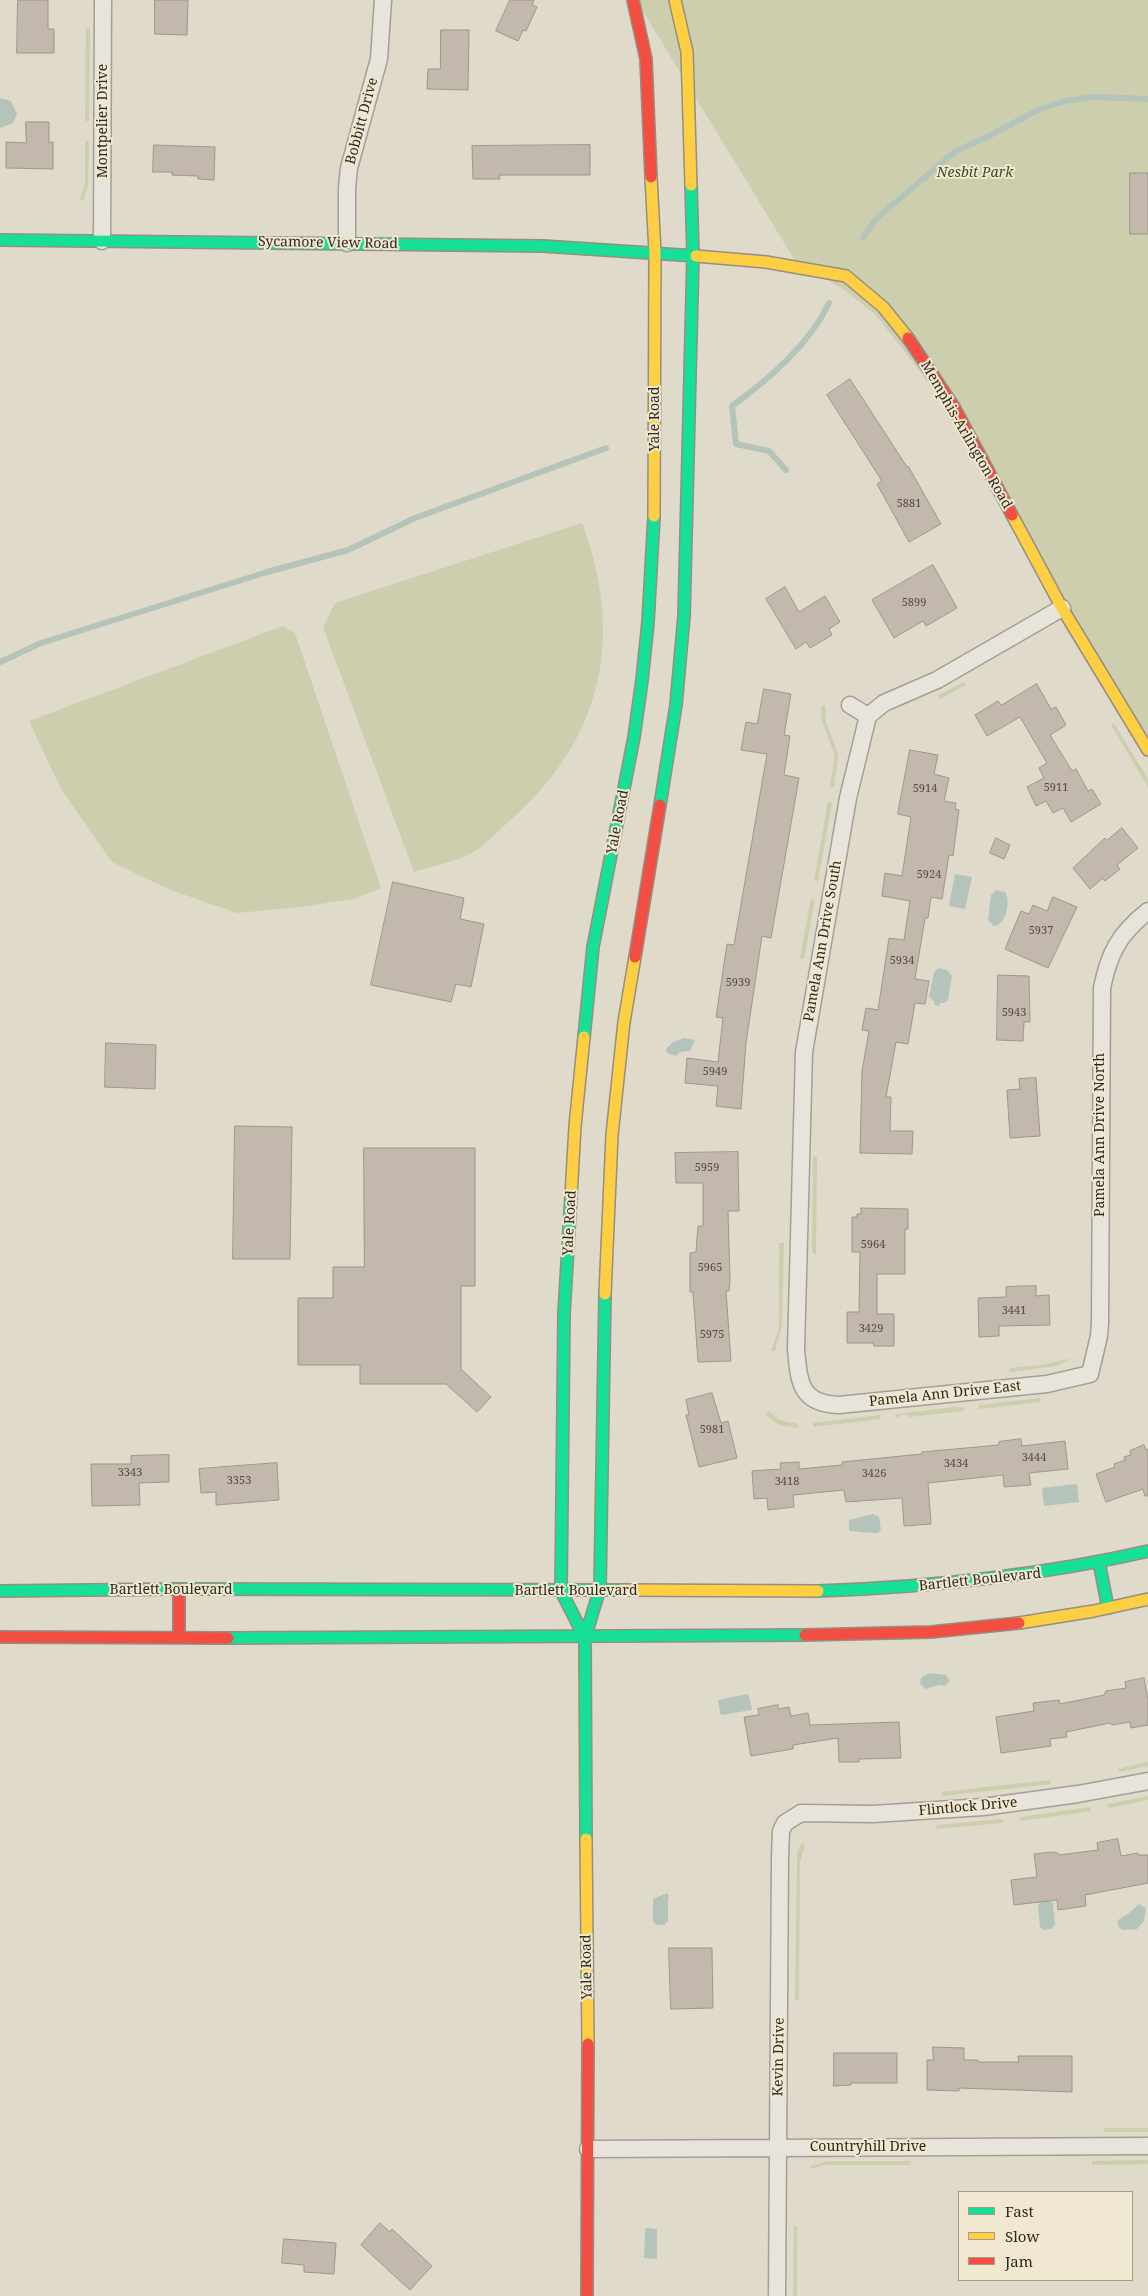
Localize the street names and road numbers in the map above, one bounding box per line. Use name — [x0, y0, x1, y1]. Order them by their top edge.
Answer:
street label: Montpelier Drive — [95, 64, 111, 178]
street label: Bobbitt Drive — [342, 76, 382, 166]
street label: Sycamore View Road — [258, 233, 398, 253]
street label: Memphis-Arlington Road — [917, 358, 1015, 512]
street label: Yale Road — [647, 386, 663, 452]
street label: Yale Road — [604, 788, 632, 856]
street label: Pamela Ann Drive South — [801, 859, 845, 1023]
street label: Pamela Ann Drive North — [1092, 1053, 1108, 1217]
street label: Yale Road — [560, 1190, 580, 1256]
street label: Pamela Ann Drive East — [868, 1378, 1022, 1410]
street label: Bartlett Boulevard — [918, 1565, 1042, 1595]
street label: Bartlett Boulevard — [109, 1582, 233, 1598]
street label: Bartlett Boulevard — [514, 1583, 638, 1599]
street label: Flintlock Drive — [918, 1794, 1018, 1820]
street label: Yale Road — [578, 1934, 596, 2000]
street label: Kevin Drive — [770, 2017, 788, 2097]
street label: Countryhill Drive — [810, 2139, 926, 2155]

